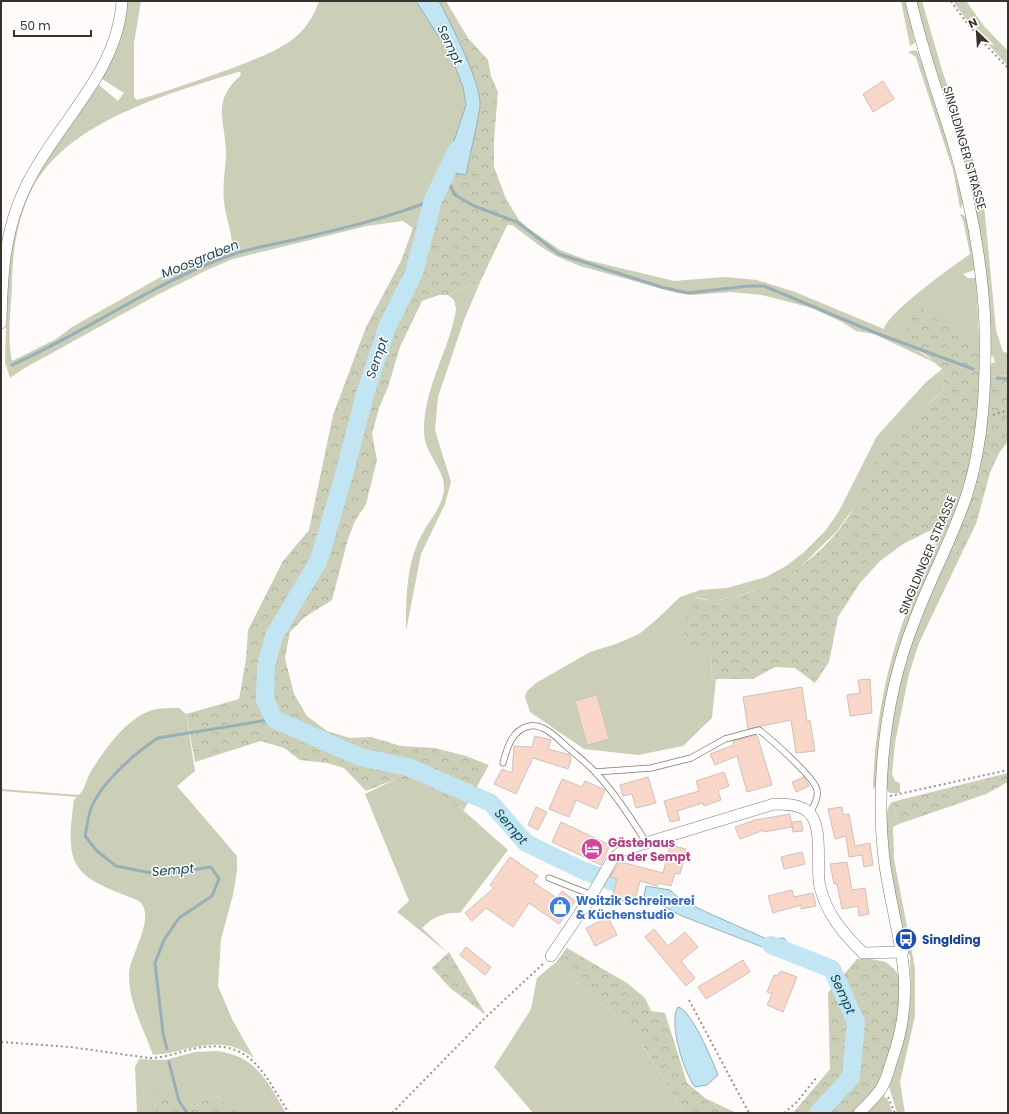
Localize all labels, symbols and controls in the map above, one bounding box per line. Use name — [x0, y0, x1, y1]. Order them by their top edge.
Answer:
scale bar — [14, 12, 91, 38]
north arrow — [957, 12, 997, 52]
text: N — [966, 14, 980, 32]
text: 50 m — [20, 17, 51, 34]
water label: Sempt — [432, 22, 468, 69]
street label: SINGLDINGER STRASSE — [939, 84, 991, 212]
water label: Moosgraben — [158, 235, 242, 283]
water label: Sempt — [361, 335, 393, 381]
street label: SINGLDINGER STRASSE — [894, 493, 960, 617]
water label: Sempt — [490, 804, 533, 849]
place label: Gästehaus an der Sempt — [608, 834, 691, 865]
hotel icon: Gästehaus an der Sempt — [579, 836, 605, 862]
water label: Sempt — [151, 859, 195, 881]
place label: Woitzik Schreinerei & Küchenstudio — [576, 892, 694, 923]
shop icon: Woitzik Schreinerei & Küchenstudio — [547, 894, 573, 920]
bus stop icon: Singlding — [893, 926, 919, 952]
place label: Singlding — [922, 931, 981, 948]
water label: Sempt — [826, 971, 861, 1018]

